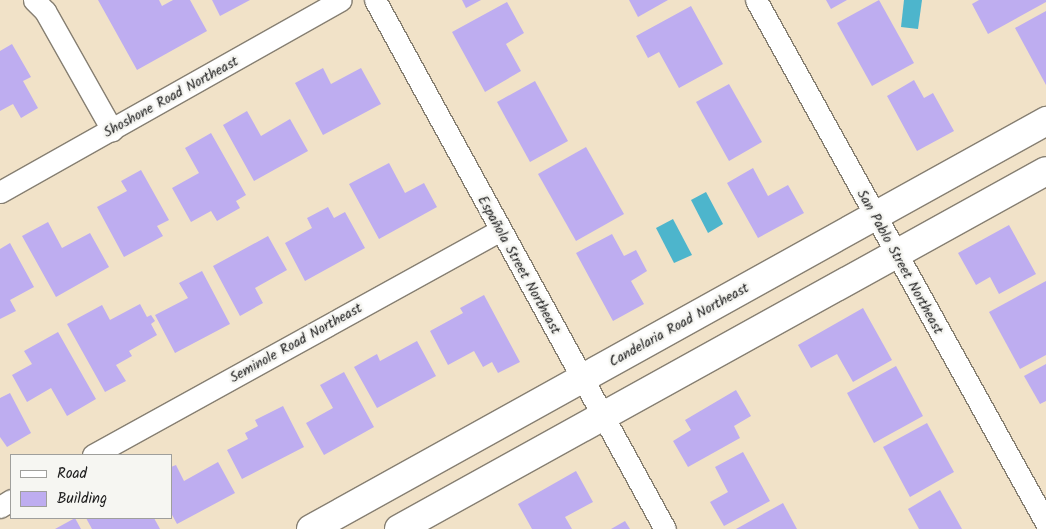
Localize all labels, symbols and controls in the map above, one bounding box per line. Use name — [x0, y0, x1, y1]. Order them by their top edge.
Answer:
street label: Shoshone Road Northeast — [101, 53, 241, 141]
street label: San Pablo Street Northeast — [853, 187, 947, 337]
street label: Española Street Northeast — [474, 193, 564, 337]
street label: Candelaria Road Northeast — [606, 280, 752, 370]
street label: Seminole Road Northeast — [227, 300, 365, 386]
legend — [10, 454, 172, 519]
text: Road — [57, 462, 87, 486]
text: Building — [57, 487, 107, 511]

